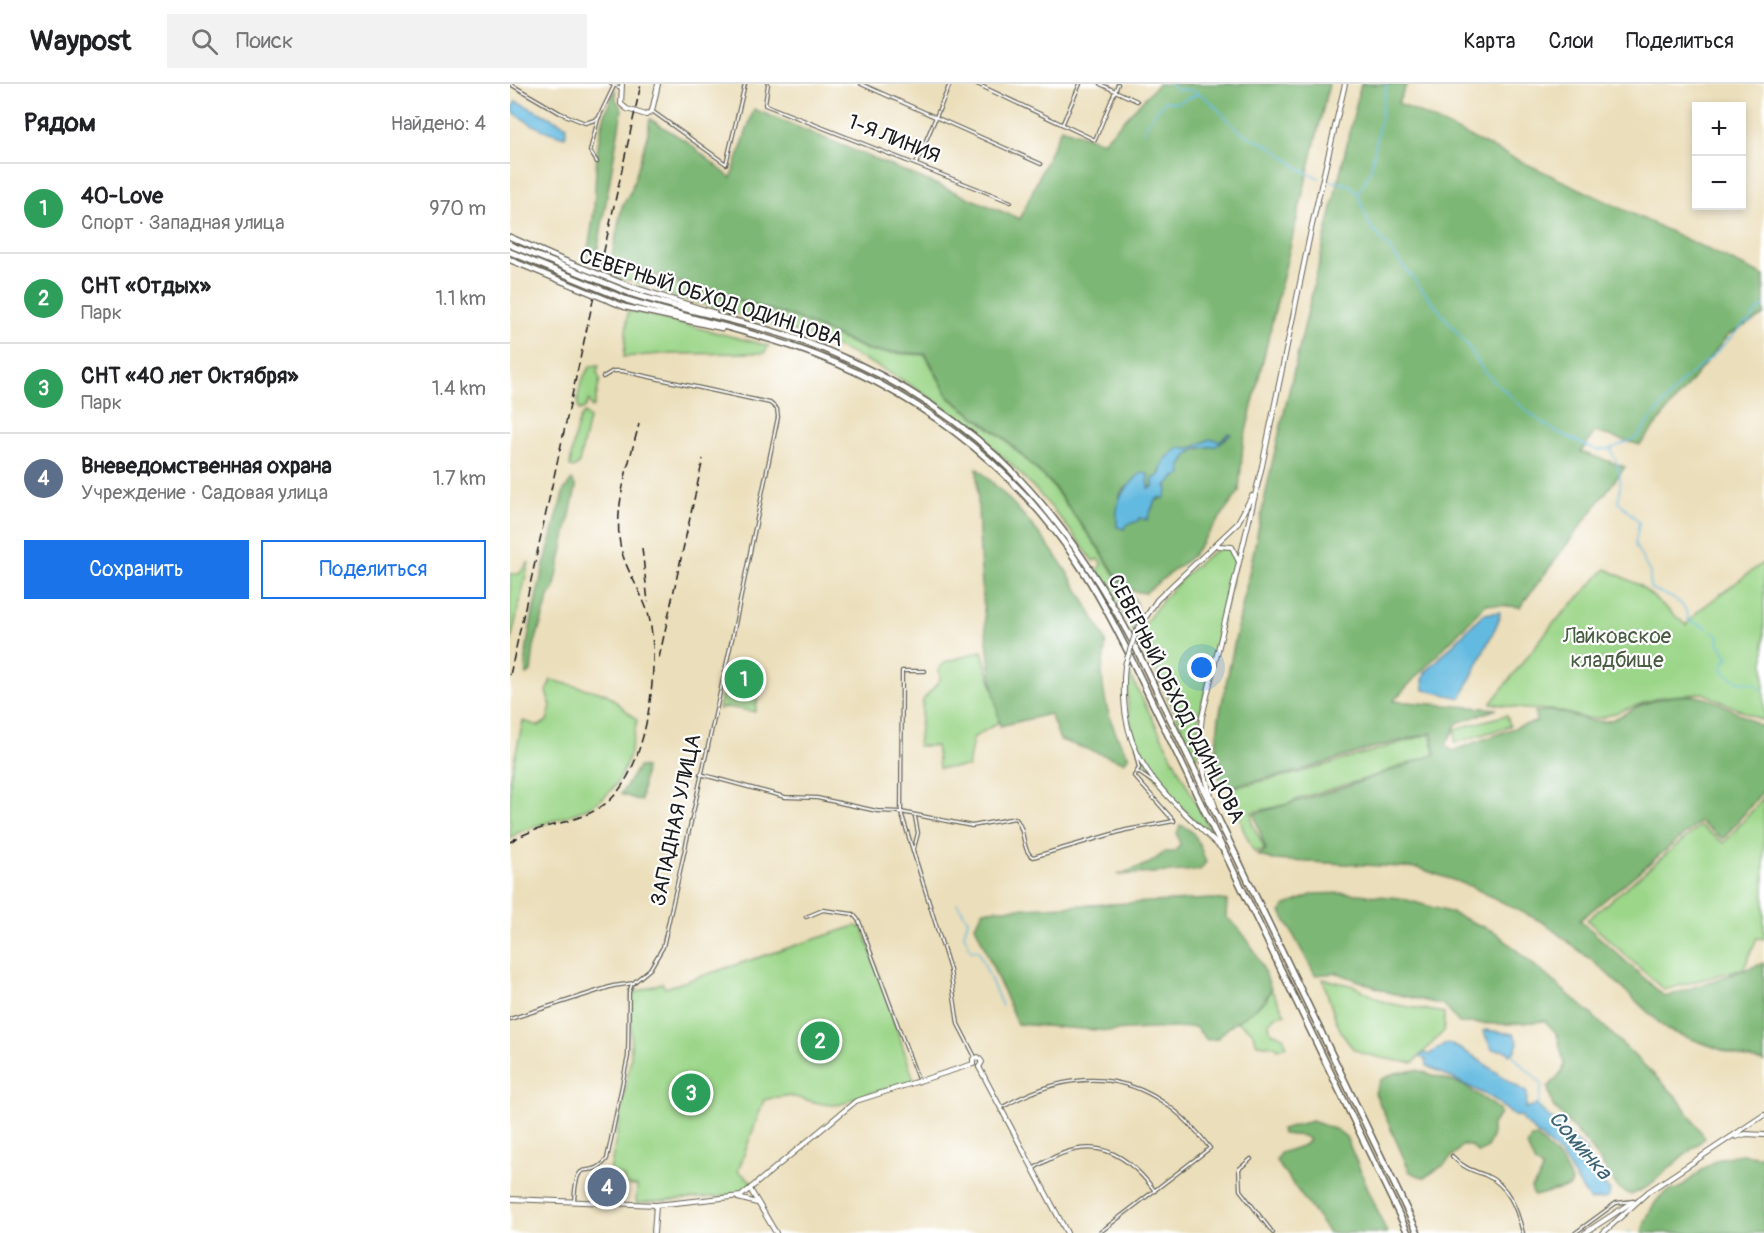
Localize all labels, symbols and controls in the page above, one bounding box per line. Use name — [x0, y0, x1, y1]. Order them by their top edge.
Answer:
search box — [167, 14, 587, 68]
text: Waypost — [30, 24, 131, 59]
icon: search — [188, 25, 221, 58]
text: Поиск — [236, 27, 293, 55]
text: Карта — [1463, 28, 1515, 55]
text: Слои — [1548, 28, 1593, 55]
text: Поделиться — [1626, 28, 1734, 55]
map controls — [1692, 102, 1746, 210]
button: + — [1692, 102, 1746, 156]
text: Рядом — [24, 107, 96, 139]
street label: 1-Я ЛИНИЯ — [844, 108, 944, 170]
text: Найдено: 4 — [391, 111, 486, 136]
button: − — [1692, 156, 1746, 210]
text: 40-Love — [81, 182, 163, 210]
text: 1 — [40, 196, 47, 221]
text: 970 m — [429, 196, 486, 221]
text: Спорт · Западная улица — [81, 210, 284, 235]
street label: СЕВЕРНЫЙ ОБХОД ОДИНЦОВА — [576, 243, 846, 353]
text: СНТ «Отдых» — [81, 272, 211, 300]
text: 2 — [38, 286, 49, 311]
text: 1.1 km — [436, 286, 486, 311]
text: Парк — [81, 300, 122, 325]
text: СНТ «40 лет Октября» — [81, 362, 298, 390]
text: 3 — [38, 376, 49, 401]
text: 1.4 km — [432, 376, 486, 401]
text: Парк — [81, 390, 122, 415]
text: Вневедомственная охрана — [81, 452, 332, 480]
text: 4 — [38, 466, 49, 491]
text: 1.7 km — [433, 466, 486, 491]
text: Учреждение · Садовая улица — [81, 480, 328, 505]
button: Сохранить — [24, 540, 249, 599]
button: Поделиться — [261, 540, 486, 599]
street label: СЕВЕРНЫЙ ОБХОД ОДИНЦОВА — [1101, 570, 1251, 828]
park label: Лайковское кладбище — [1562, 623, 1672, 674]
your location — [1187, 653, 1216, 682]
pin: 1 — [724, 656, 764, 702]
street label: ЗАПАДНАЯ УЛИЦА — [645, 732, 707, 908]
pin: 2 — [800, 1018, 840, 1064]
pin: 3 — [672, 1070, 711, 1116]
water label: Соминка — [1542, 1105, 1619, 1187]
pin: 4 — [588, 1164, 626, 1210]

